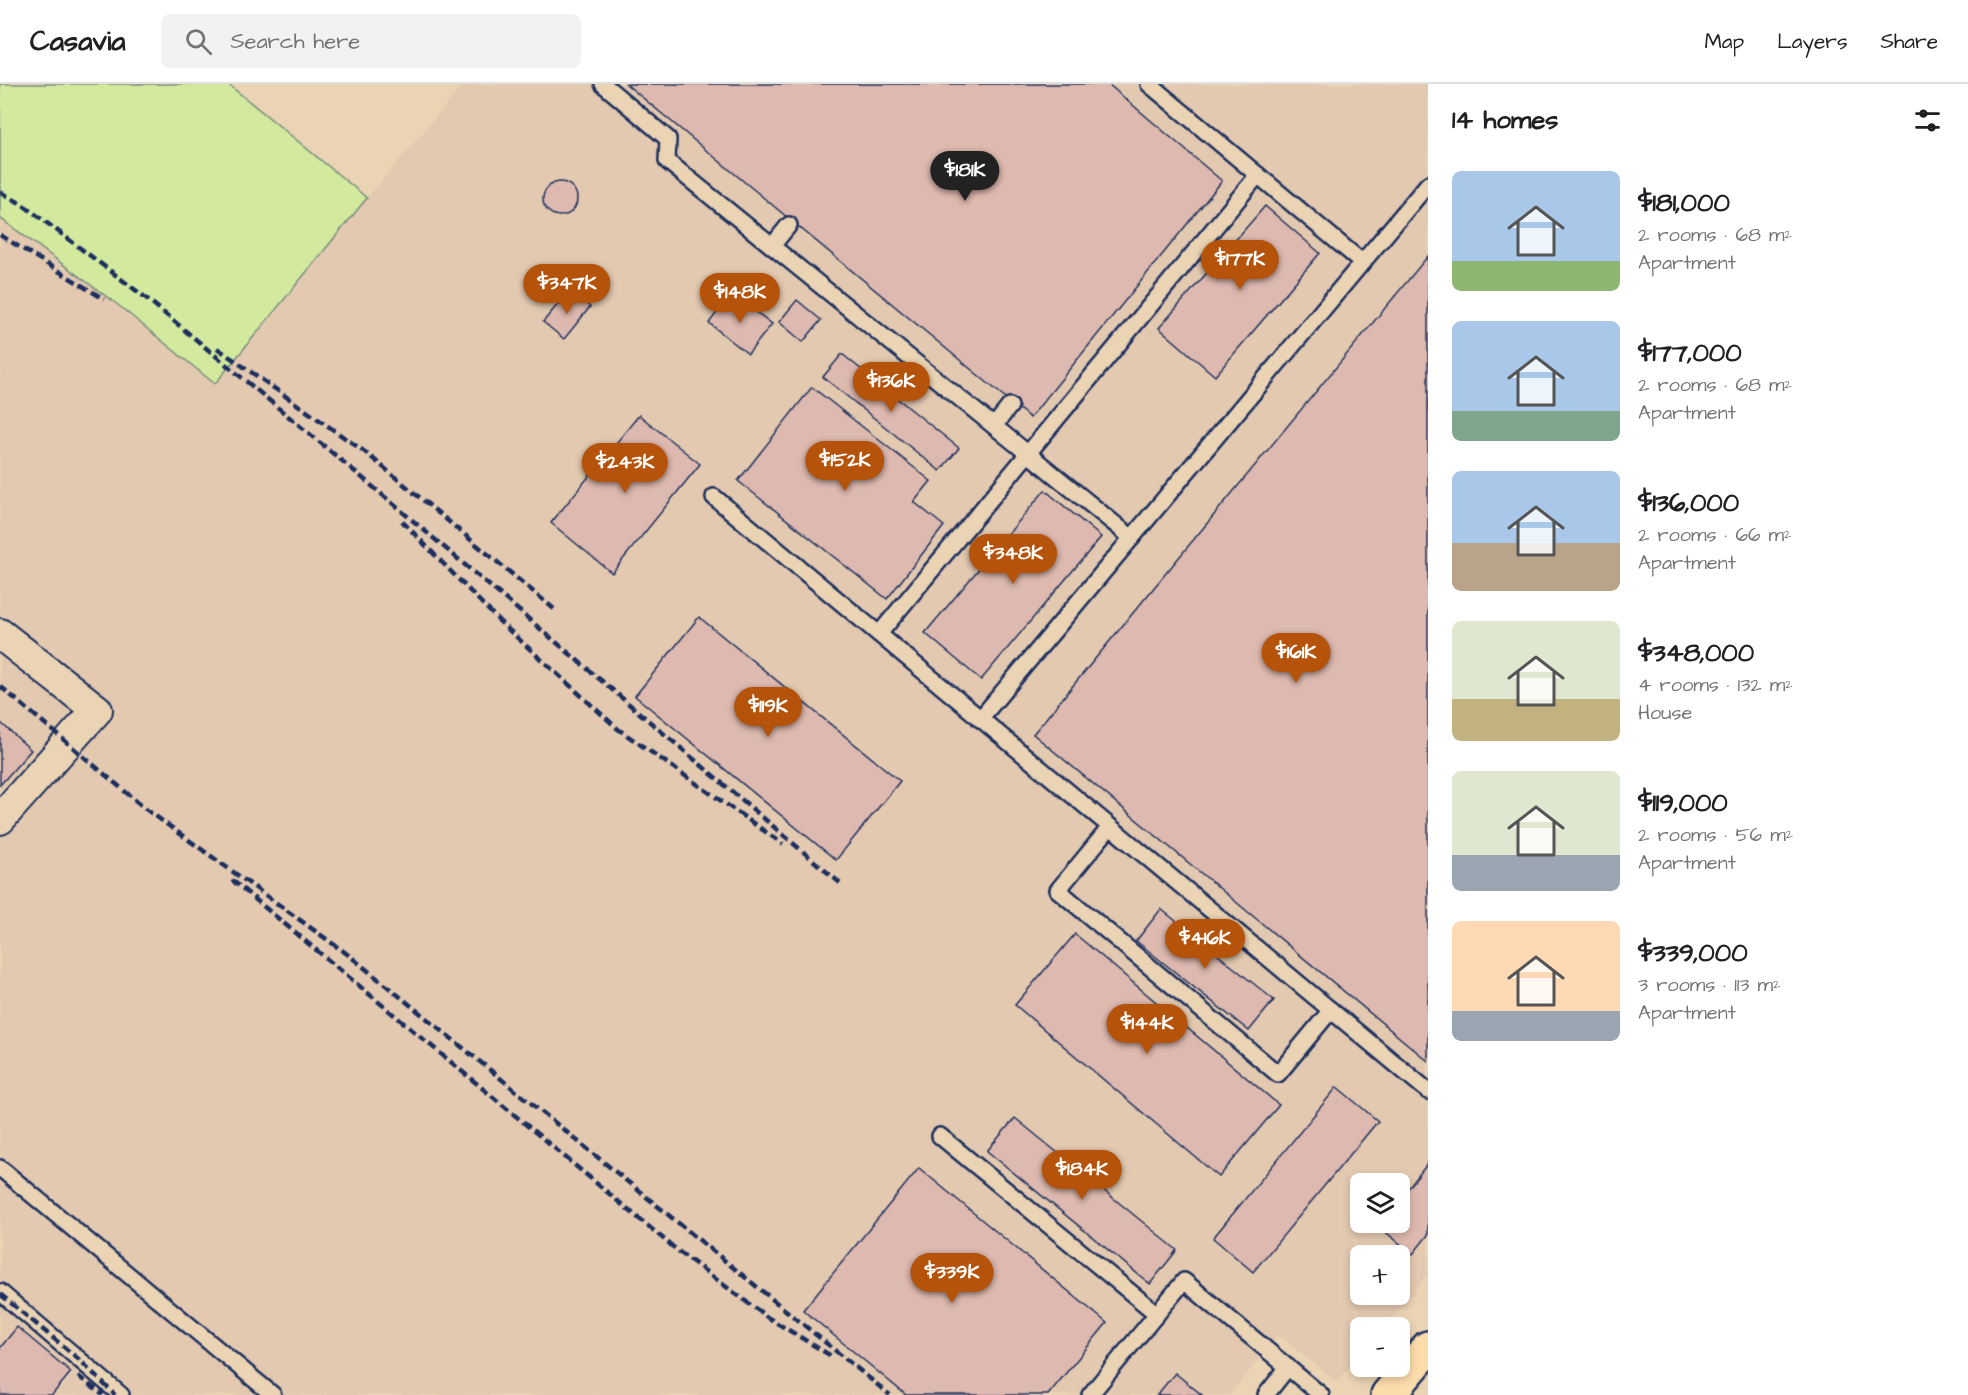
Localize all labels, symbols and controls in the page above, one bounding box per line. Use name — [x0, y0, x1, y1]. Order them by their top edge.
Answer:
search box — [161, 14, 581, 68]
text: Casavia — [30, 22, 125, 61]
icon: search — [182, 25, 215, 58]
text: Search here — [230, 26, 360, 57]
text: Map — [1704, 27, 1744, 56]
text: Layers — [1777, 27, 1847, 56]
text: Share — [1880, 27, 1938, 56]
text: 14 homes — [1452, 102, 1558, 138]
icon: filters — [1911, 104, 1944, 137]
pin: $181K — [923, 151, 1007, 202]
text: $181K — [944, 156, 986, 184]
text: $181,000 — [1638, 185, 1730, 221]
icon: home — [1500, 195, 1572, 267]
text: 2 rooms · 68 m² — [1638, 221, 1792, 249]
pin: $177K — [1198, 240, 1282, 291]
text: $177K — [1215, 245, 1265, 273]
text: Apartment — [1638, 249, 1736, 277]
pin: $347K — [525, 264, 609, 315]
text: $347K — [537, 269, 597, 297]
pin: $148K — [698, 273, 782, 324]
text: $148K — [714, 278, 766, 306]
text: $177,000 — [1638, 335, 1742, 371]
icon: home — [1500, 345, 1572, 417]
pin: $136K — [849, 362, 933, 413]
text: $136K — [867, 367, 915, 395]
text: 2 rooms · 68 m² — [1638, 371, 1792, 399]
text: Apartment — [1638, 399, 1736, 427]
pin: $152K — [803, 441, 887, 492]
pin: $243K — [583, 443, 667, 494]
text: $152K — [819, 446, 871, 474]
text: $243K — [596, 448, 654, 476]
text: $136,000 — [1638, 485, 1739, 521]
icon: home — [1500, 495, 1572, 567]
text: 2 rooms · 66 m² — [1638, 521, 1792, 549]
pin: $348K — [971, 534, 1055, 585]
text: $348K — [983, 539, 1043, 567]
text: Apartment — [1638, 549, 1736, 577]
pin: $161K — [1254, 633, 1338, 684]
text: $348,000 — [1638, 635, 1754, 671]
text: $161K — [1276, 638, 1316, 666]
icon: home — [1500, 645, 1572, 717]
text: 4 rooms · 132 m² — [1638, 671, 1793, 699]
pin: $119K — [726, 687, 810, 738]
text: $119K — [748, 692, 788, 720]
text: House — [1638, 699, 1692, 727]
text: $119,000 — [1638, 785, 1728, 821]
icon: home — [1500, 795, 1572, 867]
text: 2 rooms · 56 m² — [1638, 821, 1793, 849]
text: Apartment — [1638, 849, 1736, 877]
pin: $416K — [1163, 919, 1247, 970]
text: $416K — [1179, 924, 1231, 952]
text: $339,000 — [1638, 935, 1748, 971]
icon: home — [1500, 945, 1572, 1017]
text: 3 rooms · 113 m² — [1638, 971, 1781, 999]
text: Apartment — [1638, 999, 1736, 1027]
pin: $144K — [1105, 1004, 1189, 1055]
text: $144K — [1120, 1009, 1174, 1037]
pin: $184K — [1040, 1150, 1124, 1201]
text: $184K — [1056, 1155, 1108, 1183]
map controls — [1350, 1173, 1410, 1377]
button: layers — [1350, 1173, 1410, 1233]
button: + — [1350, 1245, 1410, 1305]
pin: $339K — [910, 1253, 994, 1304]
text: $339K — [925, 1258, 979, 1286]
button: − — [1350, 1317, 1410, 1377]

